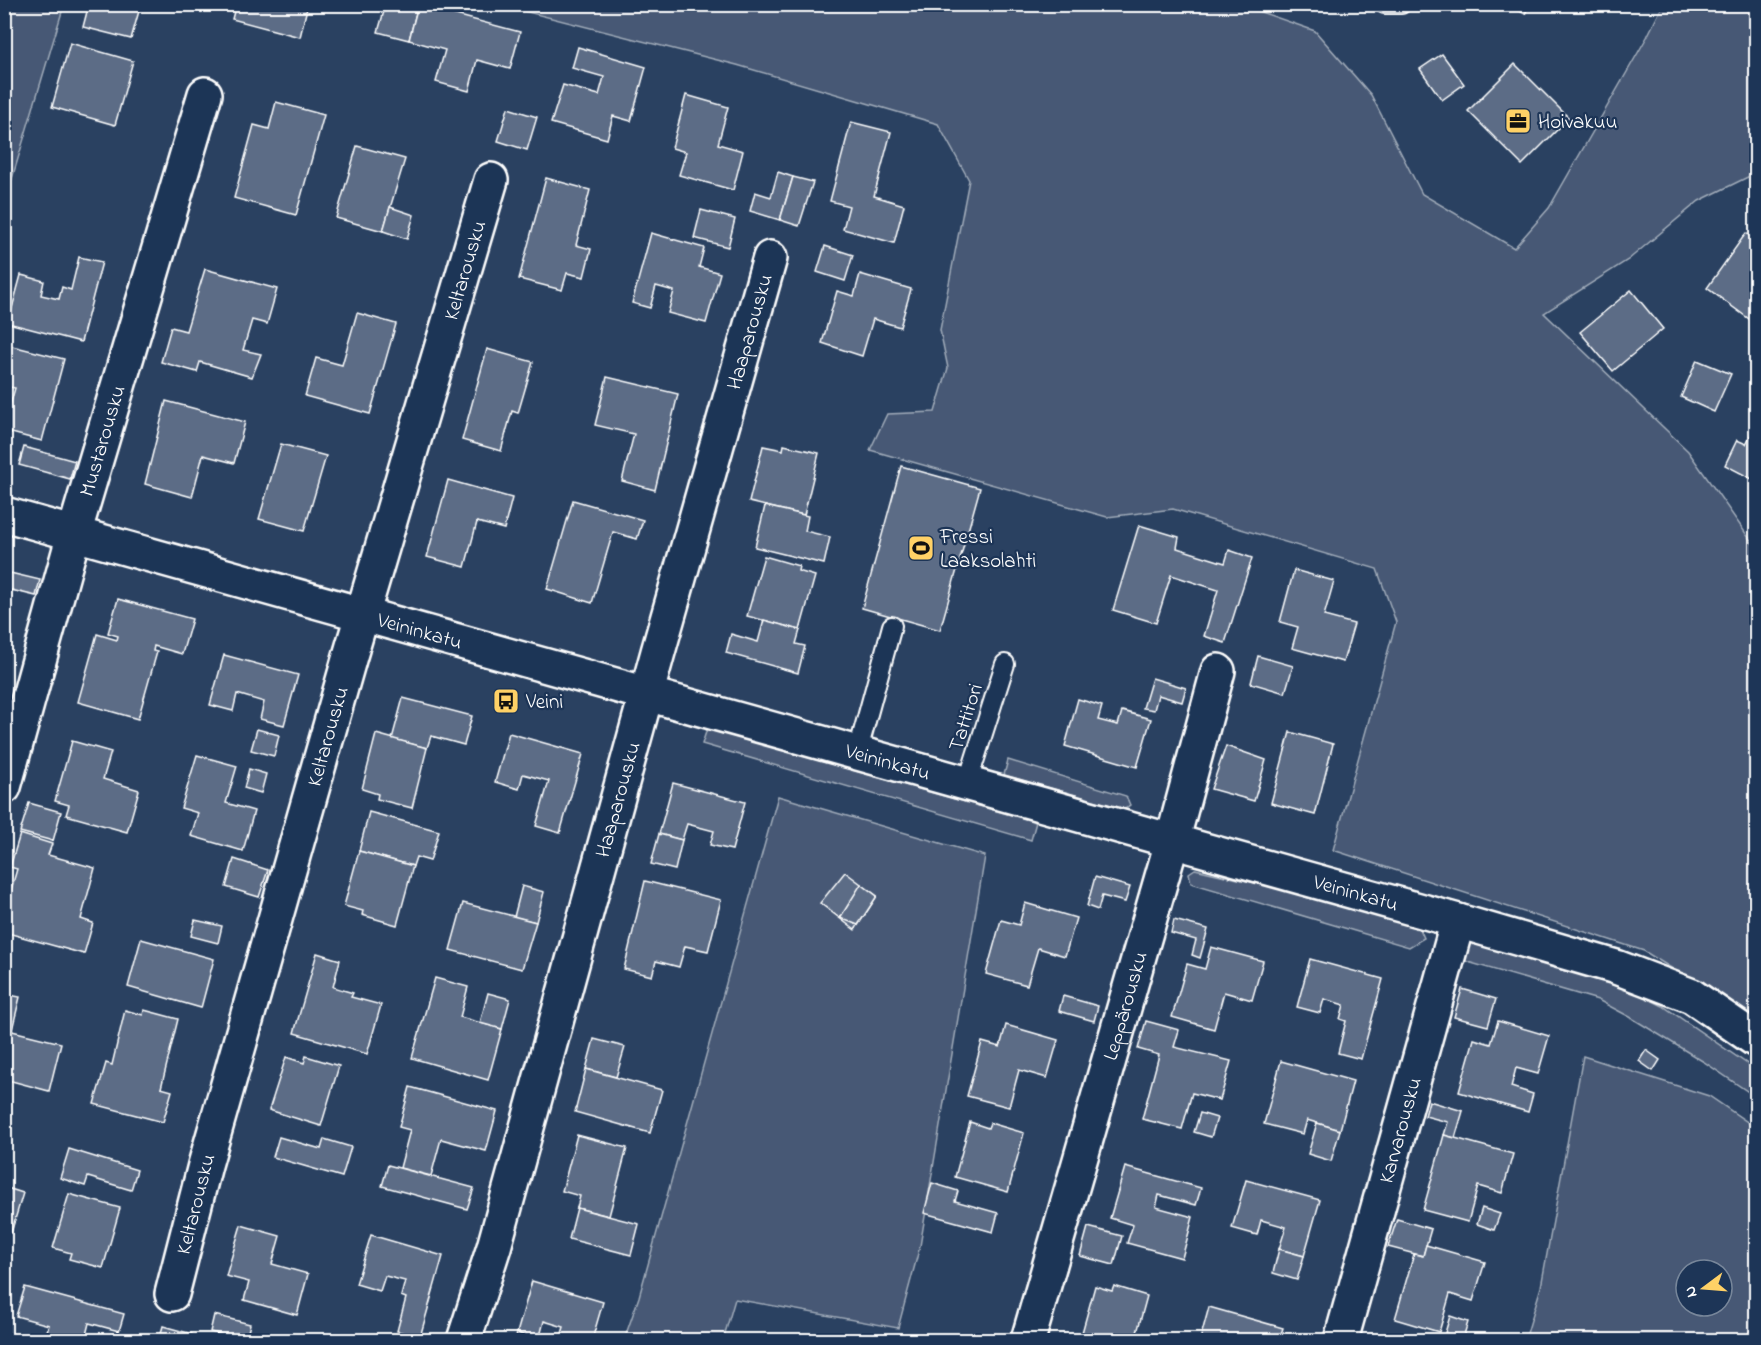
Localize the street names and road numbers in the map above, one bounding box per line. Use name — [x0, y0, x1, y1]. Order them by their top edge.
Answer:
street label: Keltarousku — [437, 217, 495, 324]
street label: Haaparousku — [720, 271, 782, 393]
street label: Mustarousku — [73, 382, 135, 501]
street label: Veininkatu — [373, 606, 466, 659]
street label: Tattitori — [942, 680, 992, 755]
street label: Keltarousku — [301, 683, 358, 790]
street label: Veininkatu — [841, 737, 934, 790]
street label: Haaparousku — [589, 739, 650, 861]
street label: Veininkatu — [1309, 868, 1402, 921]
street label: Leppärousku — [1097, 948, 1157, 1064]
street label: Karvarousku — [1372, 1074, 1431, 1187]
street label: Keltarousku — [170, 1151, 224, 1258]

